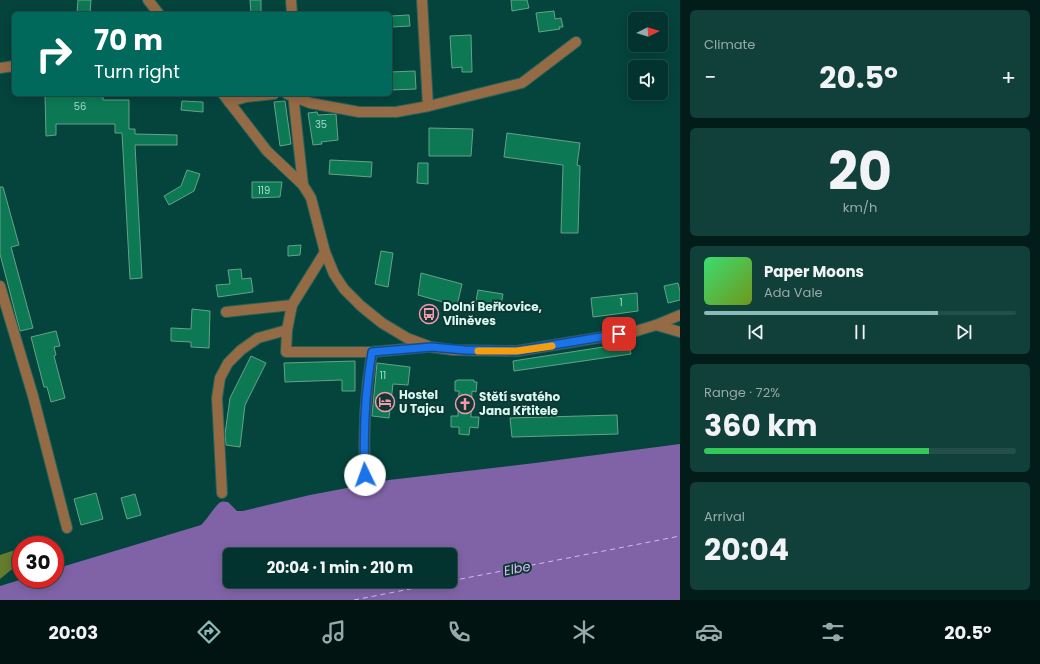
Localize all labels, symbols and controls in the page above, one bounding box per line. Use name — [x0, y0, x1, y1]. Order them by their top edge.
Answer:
north arrow — [628, 12, 668, 52]
map controls — [628, 12, 668, 100]
text: 70 m — [94, 21, 163, 60]
icon: right — [28, 28, 80, 80]
text: Climate — [704, 35, 755, 54]
text: 20.5° — [819, 56, 898, 99]
text: Turn right — [94, 59, 180, 84]
button: sound — [628, 60, 668, 100]
text: − — [704, 62, 716, 93]
text: + — [1001, 62, 1016, 93]
house number: 56 — [74, 99, 86, 114]
house number: 35 — [315, 117, 327, 132]
text: 20 — [828, 135, 892, 208]
house number: 119 — [258, 183, 270, 198]
text: km/h — [843, 198, 877, 217]
text: Paper Moons — [764, 261, 864, 282]
text: Ada Vale — [764, 283, 823, 302]
house number: 1 — [619, 295, 623, 310]
place label: Dolní Beřkovice, Vliněves — [443, 298, 542, 329]
bus stop icon: Dolní Beřkovice, Vliněves — [418, 303, 440, 325]
pin — [602, 317, 636, 351]
icon: previous — [745, 321, 767, 343]
icon: pause — [849, 321, 871, 343]
icon: next — [953, 321, 975, 343]
icon: arrive — [608, 323, 630, 345]
house number: 11 — [380, 368, 386, 383]
text: Range · 72% — [704, 383, 780, 402]
place label: Hostel U Tajcu — [399, 386, 444, 417]
place label: Stětí svatého Jana Křtitele — [479, 388, 561, 419]
hotel icon: Hostel U Tajcu — [374, 391, 396, 413]
church icon: Stětí svatého Jana Křtitele — [454, 393, 476, 415]
text: 360 km — [704, 404, 818, 447]
position arrow — [344, 454, 386, 496]
text: Arrival — [704, 507, 745, 526]
text: 20:04 — [704, 528, 789, 571]
speed limit sign: 30 — [12, 536, 64, 588]
text: 20:04 · 1 min · 210 m — [267, 557, 413, 578]
water label: Elbe — [502, 557, 532, 580]
icon: directions — [195, 618, 223, 646]
icon: music — [320, 618, 348, 646]
icon: phone — [445, 618, 473, 646]
icon: climate — [570, 618, 598, 646]
icon: car — [695, 618, 723, 646]
icon: filters — [819, 618, 847, 646]
text: 20:03 — [48, 620, 98, 645]
text: 20.5° — [944, 620, 991, 645]

